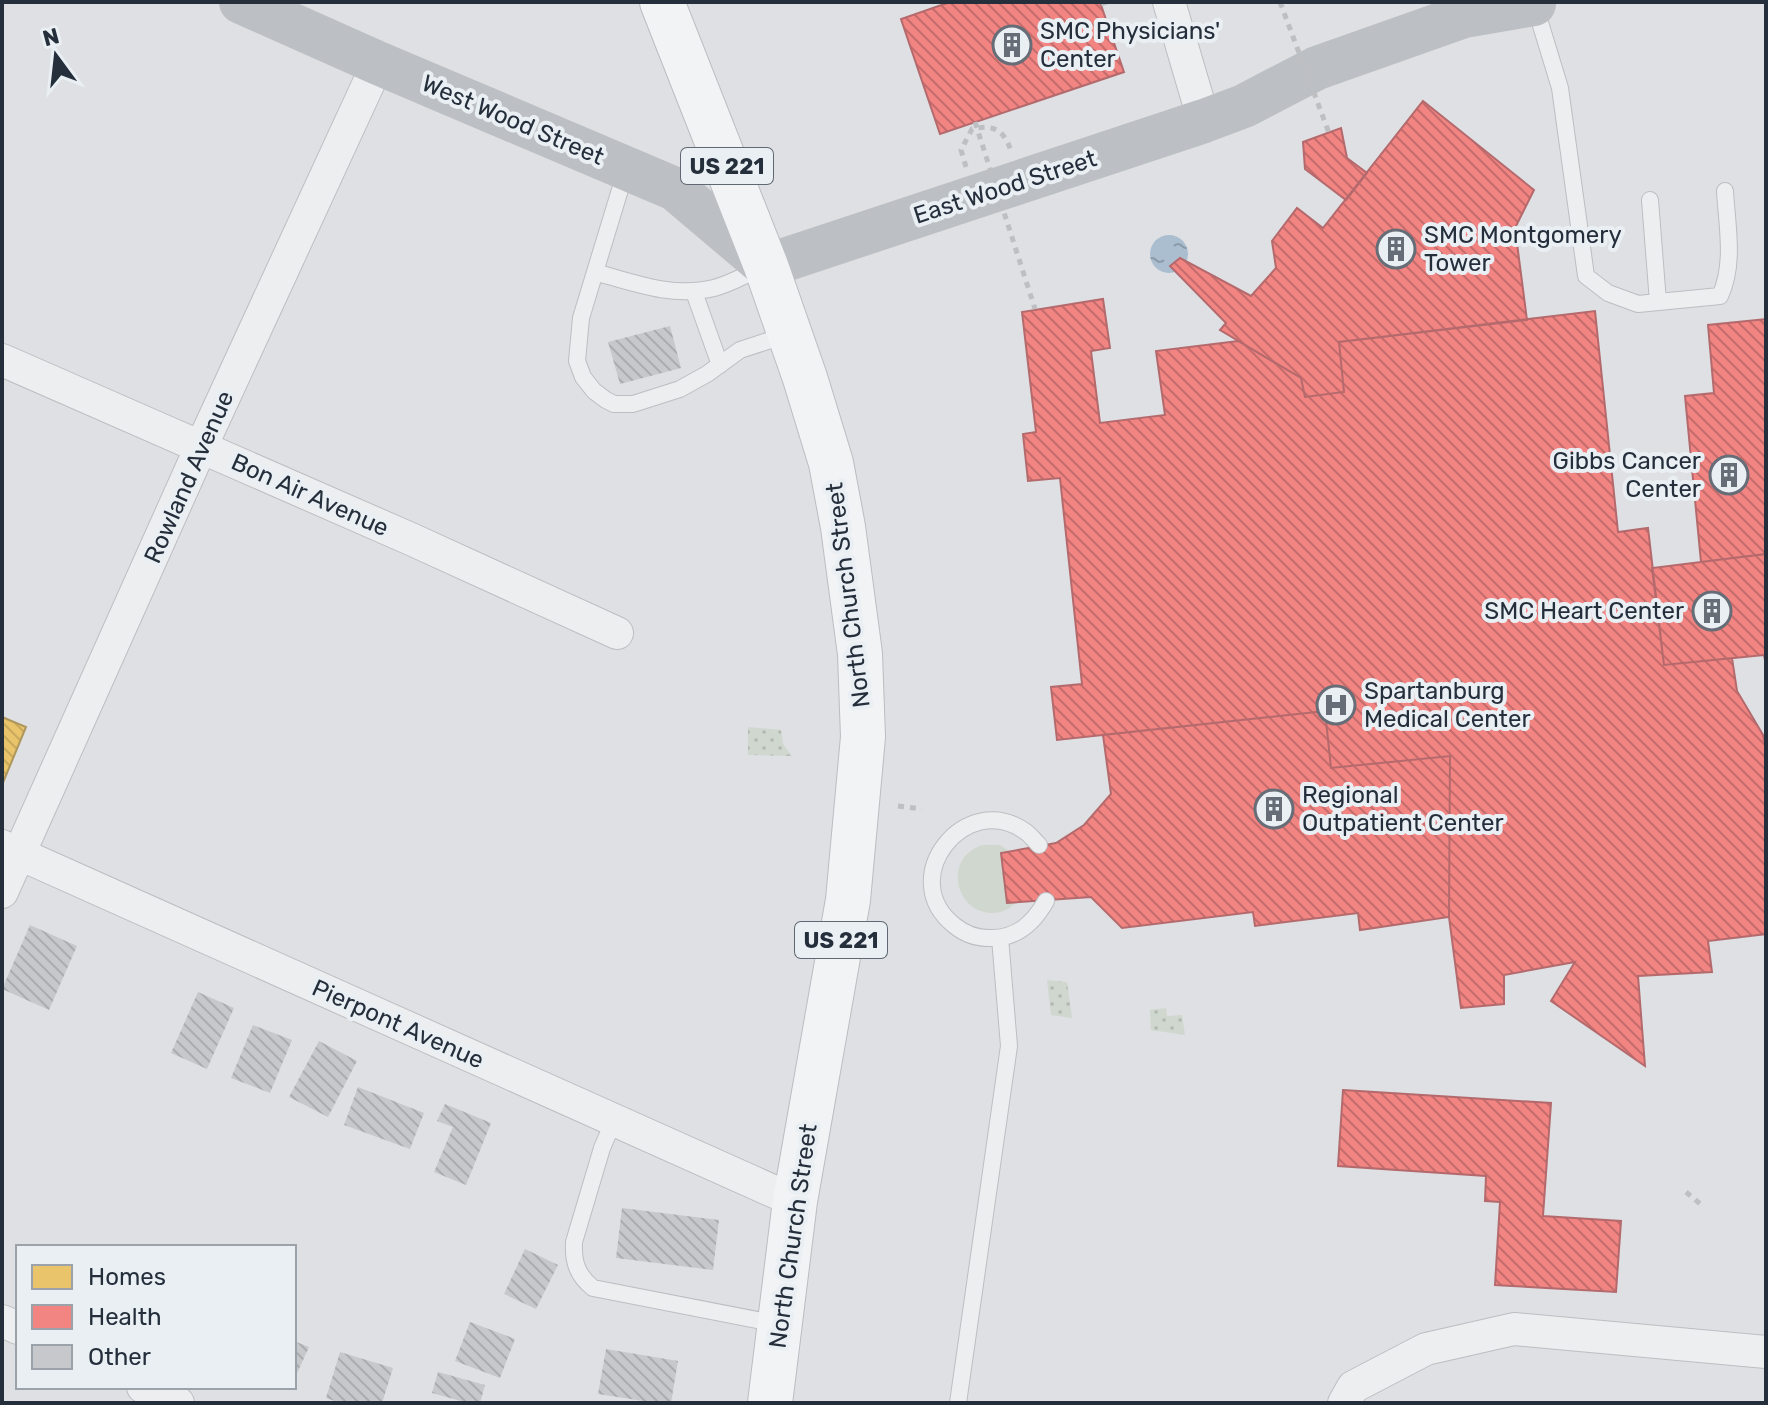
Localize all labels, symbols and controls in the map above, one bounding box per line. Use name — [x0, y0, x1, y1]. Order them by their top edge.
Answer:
north arrow — [16, 16, 96, 96]
place label: SMC Physicians' Center — [1040, 17, 1220, 73]
text: N — [40, 22, 62, 52]
building icon: SMC Physicians' Center — [991, 24, 1033, 66]
street label: West Wood Street — [418, 69, 608, 171]
street label: East Wood Street — [910, 144, 1100, 230]
road number: US 221 — [681, 148, 773, 184]
place label: SMC Montgomery Tower — [1424, 221, 1622, 277]
building icon: SMC Montgomery Tower — [1375, 228, 1417, 270]
street label: Rowland Avenue — [138, 387, 240, 567]
place label: Gibbs Cancer Center — [1553, 447, 1701, 503]
street label: Bon Air Avenue — [227, 448, 393, 542]
building icon: Gibbs Cancer Center — [1708, 454, 1750, 496]
street label: North Church Street — [820, 481, 876, 709]
building icon: SMC Heart Center — [1691, 590, 1733, 632]
place label: SMC Heart Center — [1484, 597, 1684, 625]
place label: Spartanburg Medical Center — [1364, 677, 1531, 733]
hospital icon: Spartanburg Medical Center — [1315, 684, 1357, 726]
place label: Regional Outpatient Center — [1302, 781, 1504, 837]
building icon: Regional Outpatient Center — [1253, 788, 1295, 830]
road number: US 221 — [795, 922, 887, 958]
street label: Pierpont Avenue — [308, 974, 488, 1074]
street label: North Church Street — [763, 1122, 823, 1350]
legend — [16, 1245, 296, 1389]
text: Homes — [88, 1263, 166, 1291]
text: Health — [88, 1303, 162, 1331]
text: Other — [88, 1343, 151, 1371]

